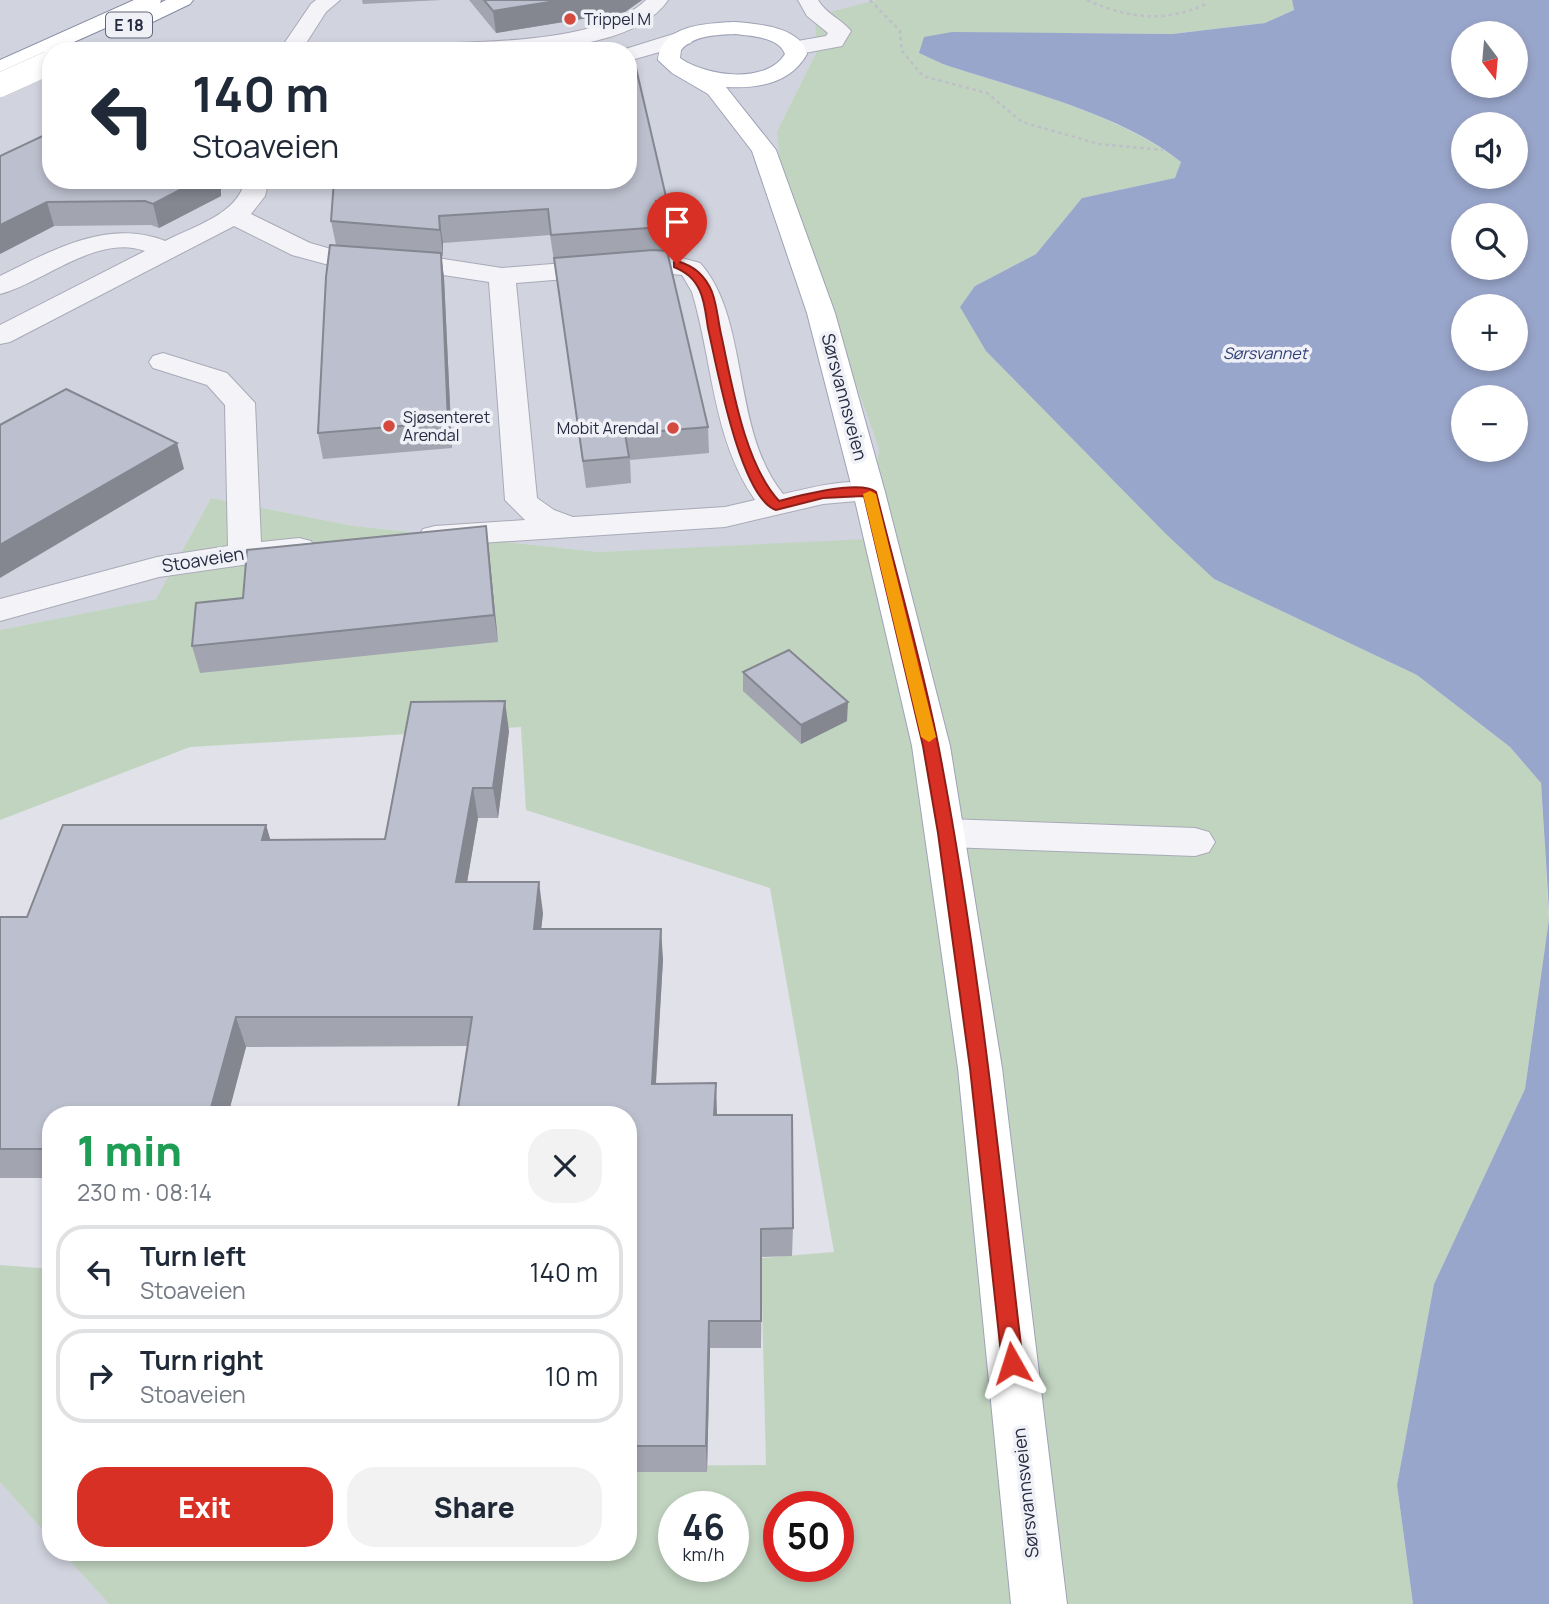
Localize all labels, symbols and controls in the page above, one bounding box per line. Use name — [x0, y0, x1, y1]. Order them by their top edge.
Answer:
place label: Trippel M — [584, 8, 651, 30]
marker: Trippel M — [562, 11, 578, 27]
road number: E 18 — [106, 13, 152, 38]
north arrow — [1451, 21, 1528, 98]
map controls — [1451, 21, 1528, 462]
text: 140 m — [192, 60, 329, 127]
icon: left — [77, 70, 168, 161]
button: sound — [1451, 112, 1528, 189]
text: Stoaveien — [192, 124, 339, 168]
pin — [647, 192, 707, 264]
icon: arrive — [658, 203, 696, 241]
button: search — [1451, 203, 1528, 280]
button: + — [1451, 294, 1528, 371]
street label: Sørsvannsveien — [816, 331, 873, 463]
water label: Sørsvannet — [1223, 342, 1309, 364]
button: − — [1451, 385, 1528, 462]
place label: Sjøsenteret Arendal — [403, 406, 490, 446]
place label: Mobit Arendal — [557, 417, 659, 439]
marker: Sjøsenteret Arendal — [381, 418, 397, 434]
marker: Mobit Arendal — [665, 420, 681, 436]
street label: Stoaveien — [160, 541, 246, 577]
text: 1 min — [77, 1121, 182, 1179]
button: close — [528, 1129, 602, 1203]
text: 230 m · 08:14 — [77, 1176, 212, 1208]
text: Turn left — [140, 1238, 247, 1274]
icon: left — [81, 1253, 119, 1291]
text: 140 m — [529, 1254, 598, 1290]
text: Stoaveien — [140, 1274, 246, 1306]
position arrow — [975, 1326, 1049, 1400]
text: Turn right — [140, 1342, 264, 1378]
icon: right — [81, 1357, 119, 1395]
text: 10 m — [545, 1358, 598, 1394]
text: Stoaveien — [140, 1378, 246, 1410]
street label: Sørsvannsveien — [1006, 1427, 1044, 1559]
button: Exit — [77, 1467, 333, 1547]
button: Share — [347, 1467, 602, 1547]
speed limit sign: 50 — [763, 1491, 854, 1582]
text: 46 — [682, 1503, 725, 1551]
text: km/h — [683, 1542, 724, 1566]

